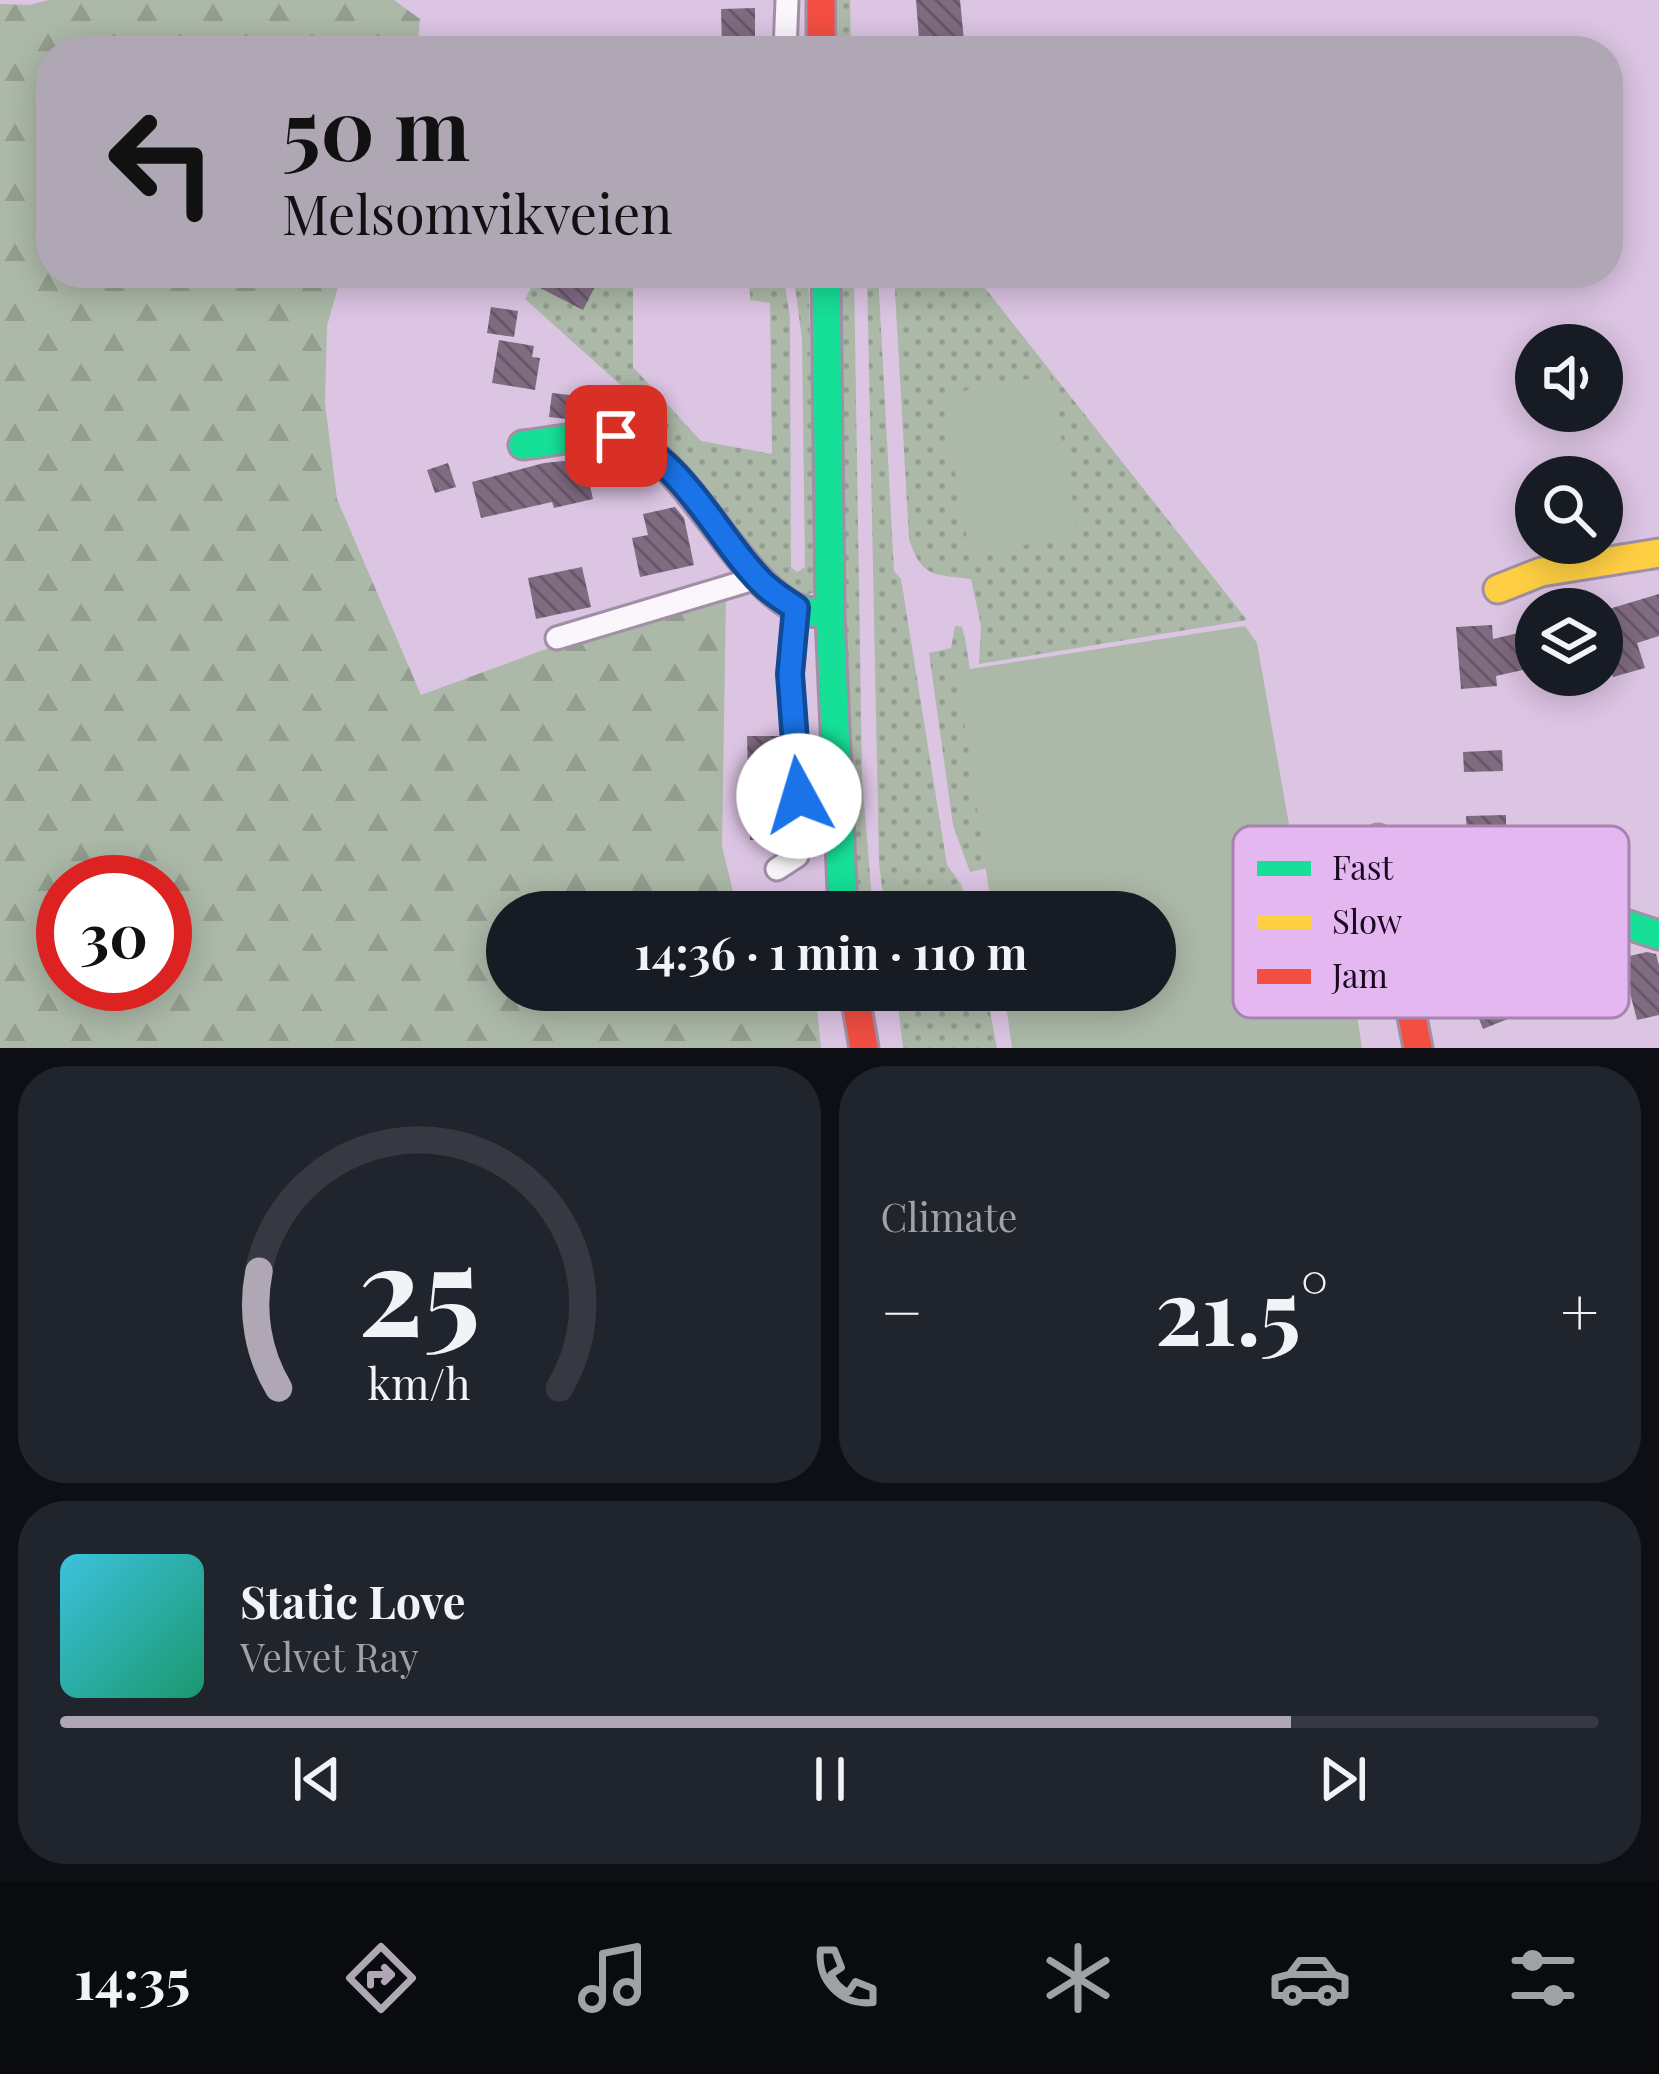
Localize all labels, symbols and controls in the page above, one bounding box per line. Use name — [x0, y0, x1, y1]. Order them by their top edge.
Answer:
text: 50 m — [282, 70, 470, 182]
icon: left — [84, 84, 240, 240]
text: Melsomvikveien — [282, 177, 673, 249]
map controls — [1515, 324, 1623, 696]
button: sound — [1515, 324, 1623, 432]
pin — [565, 385, 667, 487]
icon: arrive — [583, 403, 649, 469]
button: search — [1515, 456, 1623, 564]
button: layers — [1515, 588, 1623, 696]
position arrow — [736, 733, 862, 859]
legend — [1233, 826, 1629, 1018]
text: Fast — [1332, 844, 1395, 888]
speed limit sign: 30 — [36, 855, 192, 1011]
text: Slow — [1332, 898, 1403, 942]
text: 14:36 · 1 min · 110 m — [634, 921, 1028, 981]
text: Jam — [1331, 952, 1388, 996]
text: Climate — [881, 1190, 1018, 1242]
text: 25 — [358, 1202, 481, 1368]
text: 21.5° — [1155, 1249, 1329, 1369]
text: − — [881, 1266, 923, 1354]
text: + — [1560, 1266, 1599, 1354]
text: km/h — [368, 1353, 471, 1410]
text: Static Love — [240, 1570, 465, 1630]
text: Velvet Ray — [240, 1630, 419, 1682]
icon: previous — [284, 1746, 350, 1812]
icon: pause — [797, 1746, 863, 1812]
icon: next — [1310, 1746, 1376, 1812]
icon: directions — [339, 1936, 423, 2020]
icon: music — [571, 1936, 655, 2020]
icon: phone — [803, 1936, 887, 2020]
icon: climate — [1036, 1936, 1120, 2020]
icon: car — [1268, 1936, 1352, 2020]
icon: filters — [1501, 1936, 1585, 2020]
text: 14:35 — [74, 1942, 190, 2014]

